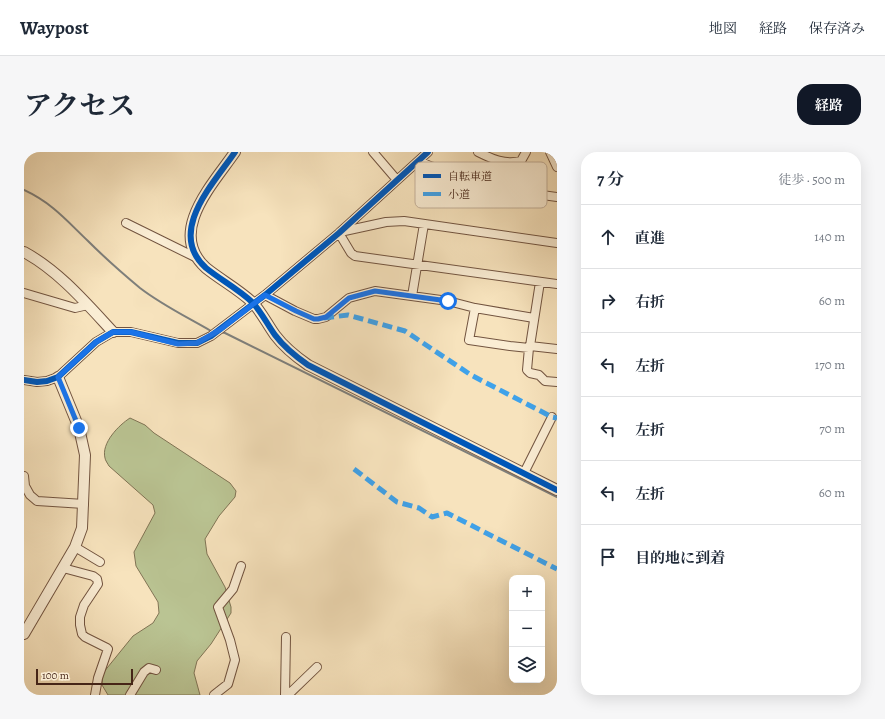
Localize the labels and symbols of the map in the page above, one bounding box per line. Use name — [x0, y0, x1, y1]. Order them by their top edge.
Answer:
legend — [415, 162, 547, 208]
text: 自転車道 — [448, 169, 492, 184]
text: 小道 — [448, 187, 470, 202]
route start — [439, 292, 457, 310]
route end — [70, 419, 88, 437]
scale bar — [36, 667, 133, 686]

